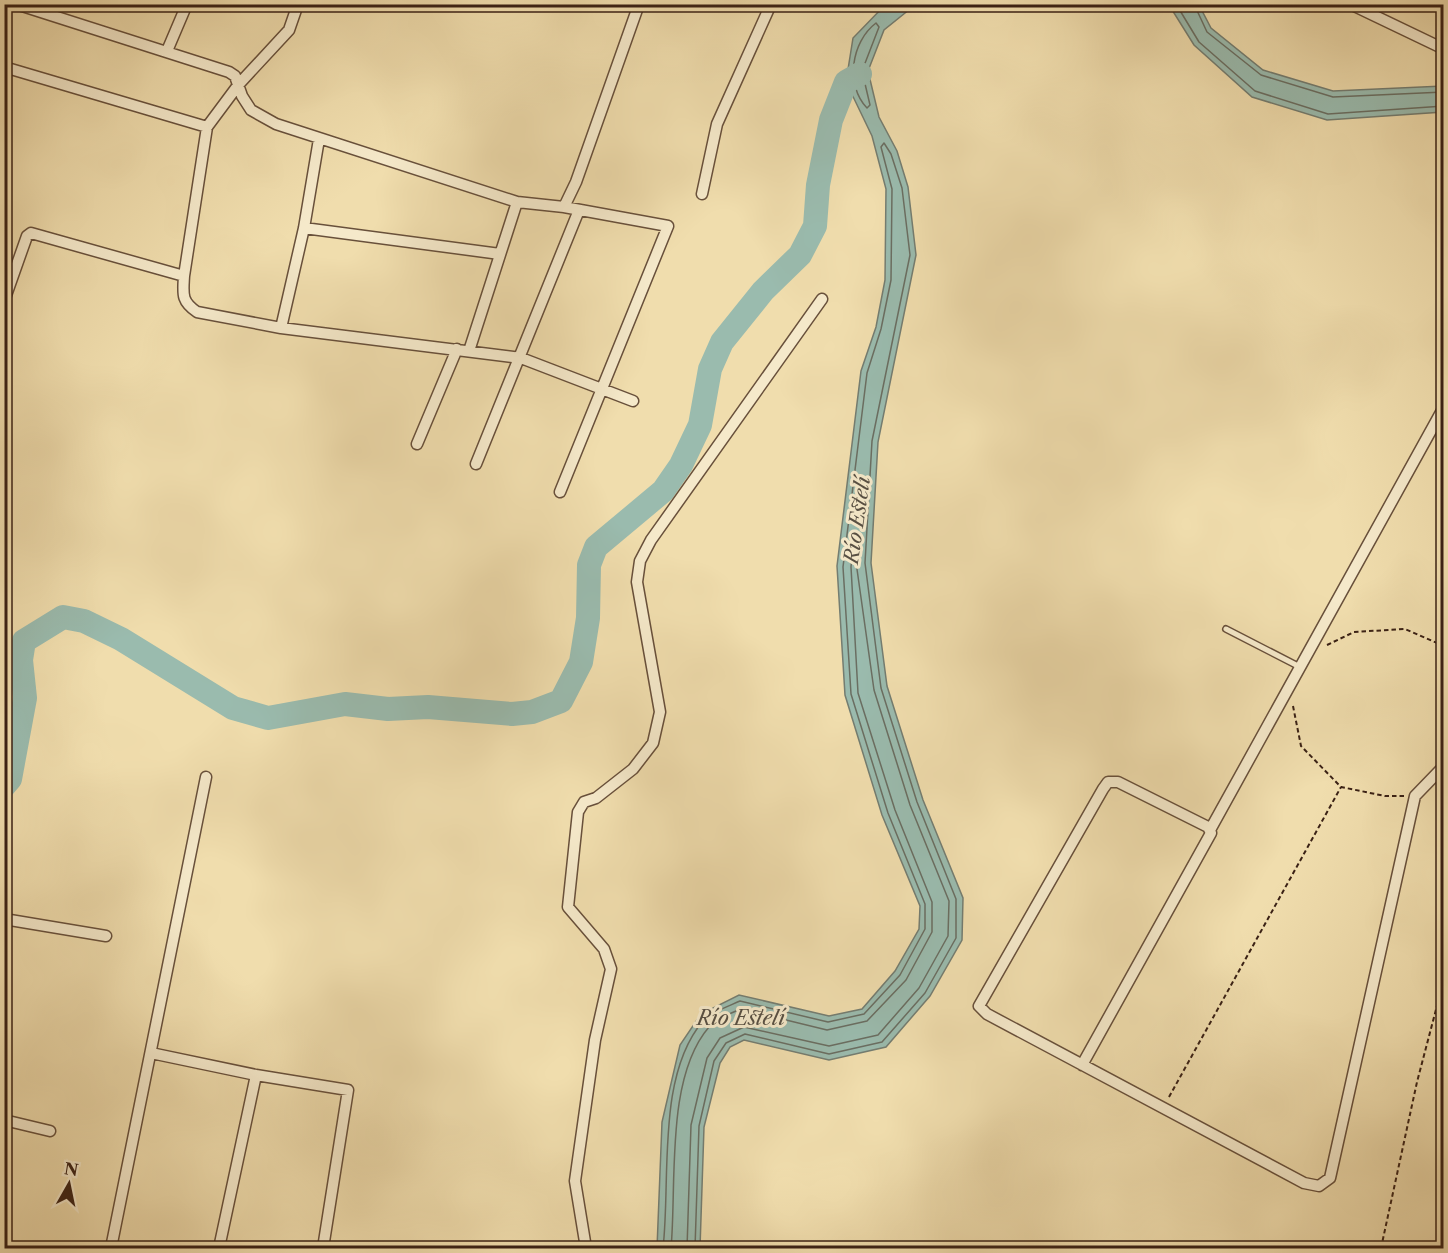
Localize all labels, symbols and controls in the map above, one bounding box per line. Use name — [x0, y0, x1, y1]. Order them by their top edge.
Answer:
water label: Río Estelí — [839, 472, 875, 567]
water label: Río Estelí — [695, 1006, 787, 1030]
north arrow — [39, 1154, 99, 1214]
text: N — [63, 1158, 80, 1180]

